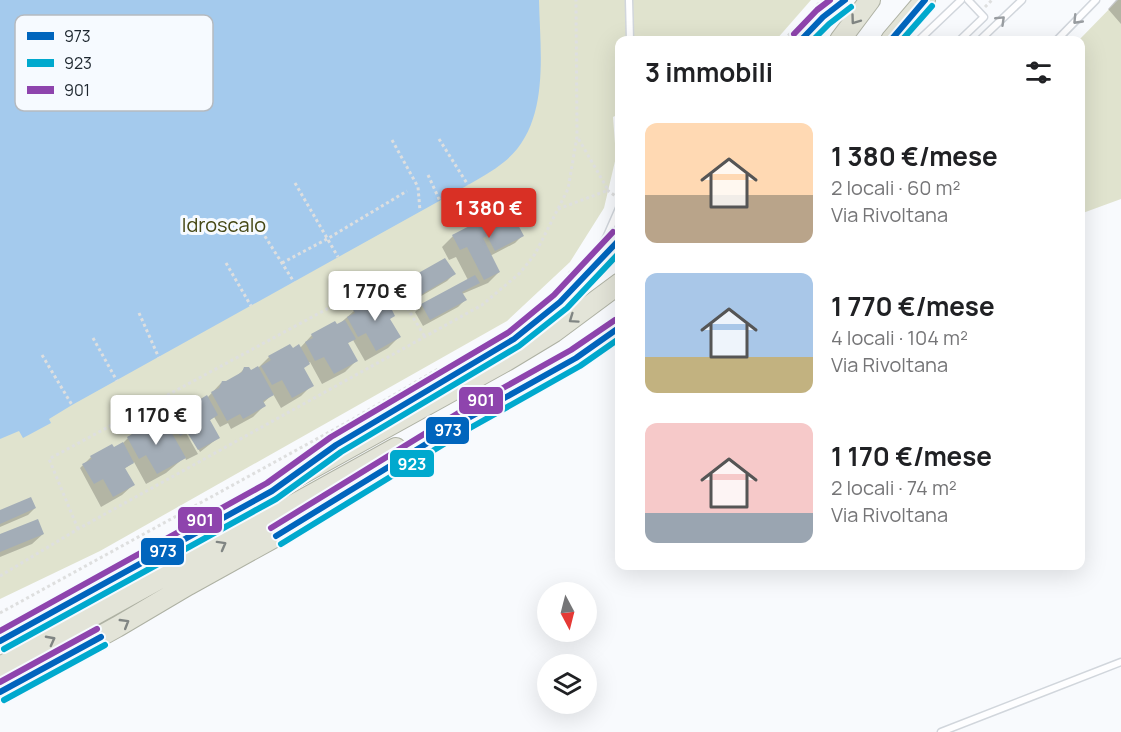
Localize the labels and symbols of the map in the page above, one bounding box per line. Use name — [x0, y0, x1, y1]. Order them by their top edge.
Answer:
one-way arrow — [1073, 13, 1084, 24]
one-way arrow — [851, 14, 862, 25]
legend — [15, 15, 213, 111]
one-way arrow — [994, 17, 1005, 28]
text: 973 — [64, 25, 91, 47]
text: 923 — [64, 52, 92, 74]
text: 901 — [64, 79, 90, 101]
pin: 1 380 € — [434, 188, 544, 239]
park label: Idroscalo — [182, 211, 266, 238]
pin: 1 770 € — [320, 271, 430, 322]
one-way arrow — [568, 312, 579, 323]
line badge: 901 — [458, 386, 504, 415]
text: 901 — [467, 389, 495, 411]
pin: 1 170 € — [101, 395, 211, 446]
line badge: 973 — [425, 416, 470, 445]
text: 973 — [434, 419, 462, 441]
line badge: 923 — [389, 449, 435, 478]
text: 923 — [398, 453, 426, 475]
line badge: 901 — [177, 506, 223, 534]
text: 901 — [186, 509, 214, 531]
line badge: 973 — [140, 537, 185, 566]
text: 973 — [149, 540, 177, 562]
one-way arrow — [216, 541, 226, 552]
north arrow — [537, 582, 597, 642]
one-way arrow — [119, 619, 129, 630]
one-way arrow — [45, 636, 56, 647]

